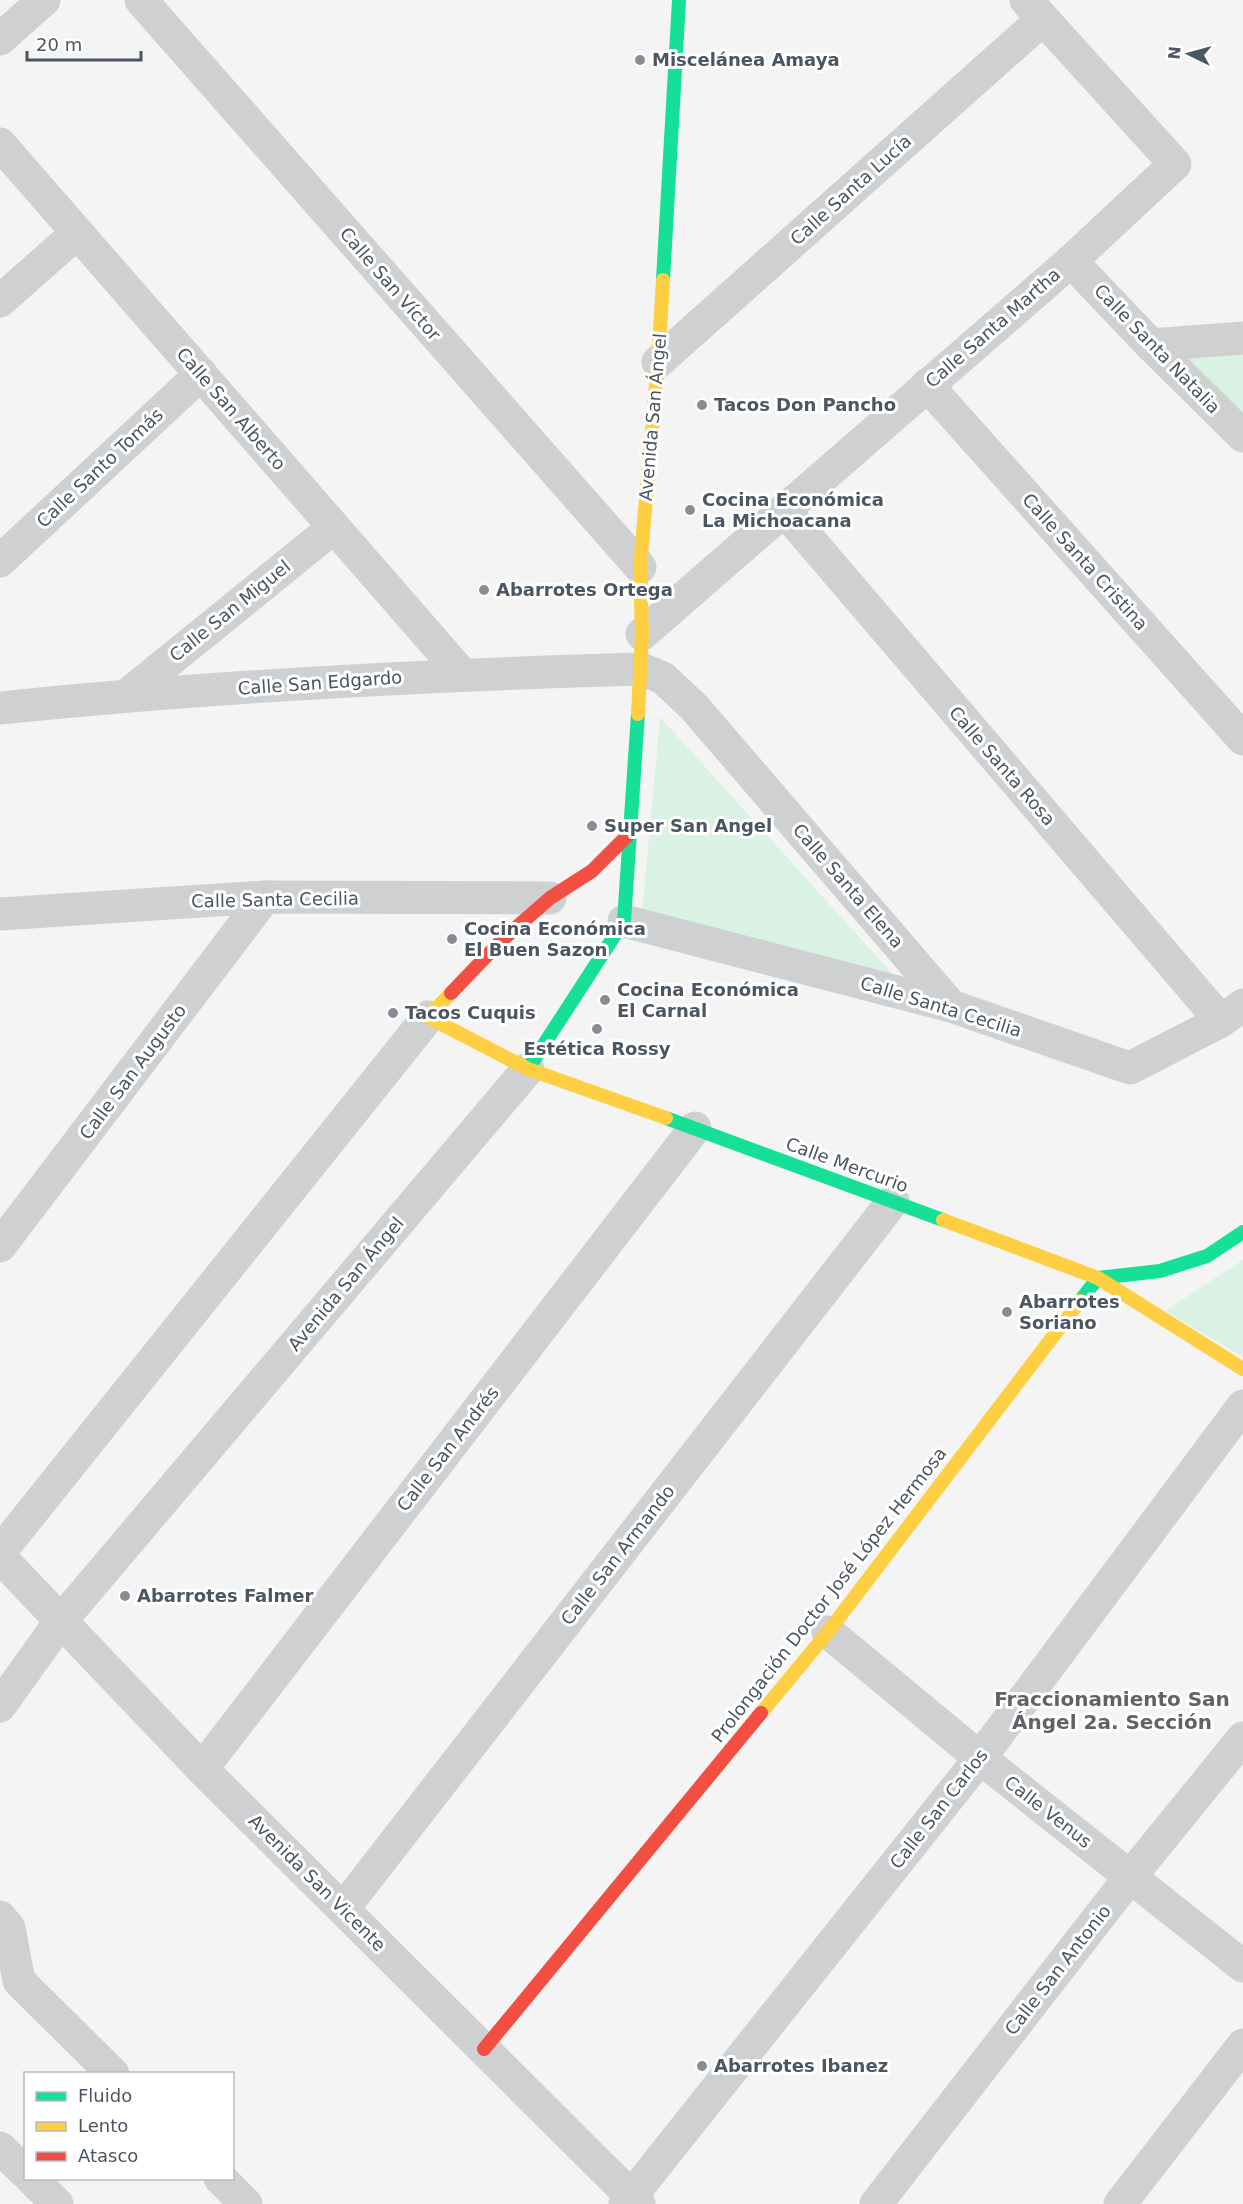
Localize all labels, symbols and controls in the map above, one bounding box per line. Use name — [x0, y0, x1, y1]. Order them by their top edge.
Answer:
scale bar — [27, 24, 141, 62]
north arrow — [1159, 24, 1219, 84]
text: 20 m — [36, 34, 82, 55]
text: N — [1165, 45, 1185, 60]
place label: Miscelánea Amaya — [652, 49, 840, 70]
marker: Miscelánea Amaya — [633, 53, 647, 67]
street label: Calle Santa Lucía — [786, 130, 915, 249]
street label: Calle San Víctor — [336, 223, 445, 345]
street label: Calle Santa Martha — [921, 263, 1064, 392]
street label: Calle Santa Natalia — [1090, 280, 1225, 418]
street label: Avenida San Ángel — [635, 332, 670, 502]
street label: Calle San Alberto — [173, 343, 290, 474]
place label: Tacos Don Pancho — [714, 394, 896, 415]
marker: Tacos Don Pancho — [695, 398, 709, 412]
street label: Calle Santo Tomás — [32, 404, 167, 532]
place label: Cocina Económica La Michoacana — [702, 489, 884, 531]
street label: Calle Santa Cristina — [1018, 489, 1152, 634]
marker: Cocina Económica La Michoacana — [683, 503, 697, 517]
street label: Calle San Miguel — [165, 555, 294, 666]
place label: Abarrotes Ortega — [496, 579, 673, 600]
marker: Abarrotes Ortega — [477, 583, 491, 597]
street label: Calle San Edgardo — [237, 666, 403, 699]
street label: Calle Santa Rosa — [945, 702, 1060, 830]
place label: Super San Angel — [604, 815, 772, 836]
marker: Super San Angel — [585, 819, 599, 833]
street label: Calle Santa Elena — [789, 819, 908, 952]
street label: Calle Santa Cecilia — [191, 888, 359, 911]
place label: Cocina Económica El Buen Sazon — [464, 918, 646, 960]
marker: Cocina Económica El Buen Sazon — [445, 932, 459, 946]
street label: Calle Santa Cecilia — [858, 972, 1024, 1041]
place label: Cocina Económica El Carnal — [617, 979, 799, 1021]
marker: Cocina Económica El Carnal — [598, 993, 612, 1007]
street label: Calle San Augusto — [75, 1000, 190, 1144]
place label: Tacos Cuquis — [405, 1002, 536, 1023]
marker: Tacos Cuquis — [386, 1006, 400, 1020]
marker: Estética Rossy — [590, 1022, 604, 1036]
place label: Estética Rossy — [523, 1038, 671, 1059]
street label: Calle Mercurio — [783, 1133, 911, 1196]
street label: Avenida San Ángel — [283, 1212, 408, 1355]
place label: Abarrotes Soriano — [1019, 1291, 1120, 1333]
marker: Abarrotes Soriano — [1000, 1305, 1014, 1319]
street label: Calle San Andrés — [392, 1382, 503, 1515]
street label: Prolongación Doctor José López Hermosa — [707, 1443, 950, 1747]
street label: Calle San Armando — [556, 1481, 679, 1629]
place label: Abarrotes Falmer — [137, 1585, 313, 1606]
marker: Abarrotes Falmer — [118, 1589, 132, 1603]
district label: Fraccionamiento San Ángel 2a. Sección — [994, 1687, 1230, 1734]
street label: Calle San Carlos — [885, 1745, 992, 1873]
street label: Calle Venus — [1001, 1771, 1096, 1852]
street label: Avenida San Vicente — [245, 1810, 390, 1955]
street label: Calle San Antonio — [1000, 1901, 1115, 2039]
place label: Abarrotes Ibanez — [714, 2055, 888, 2076]
marker: Abarrotes Ibanez — [695, 2059, 709, 2073]
legend — [24, 2072, 234, 2180]
text: Fluido — [78, 2085, 132, 2106]
text: Lento — [78, 2115, 128, 2136]
text: Atasco — [78, 2145, 138, 2166]

